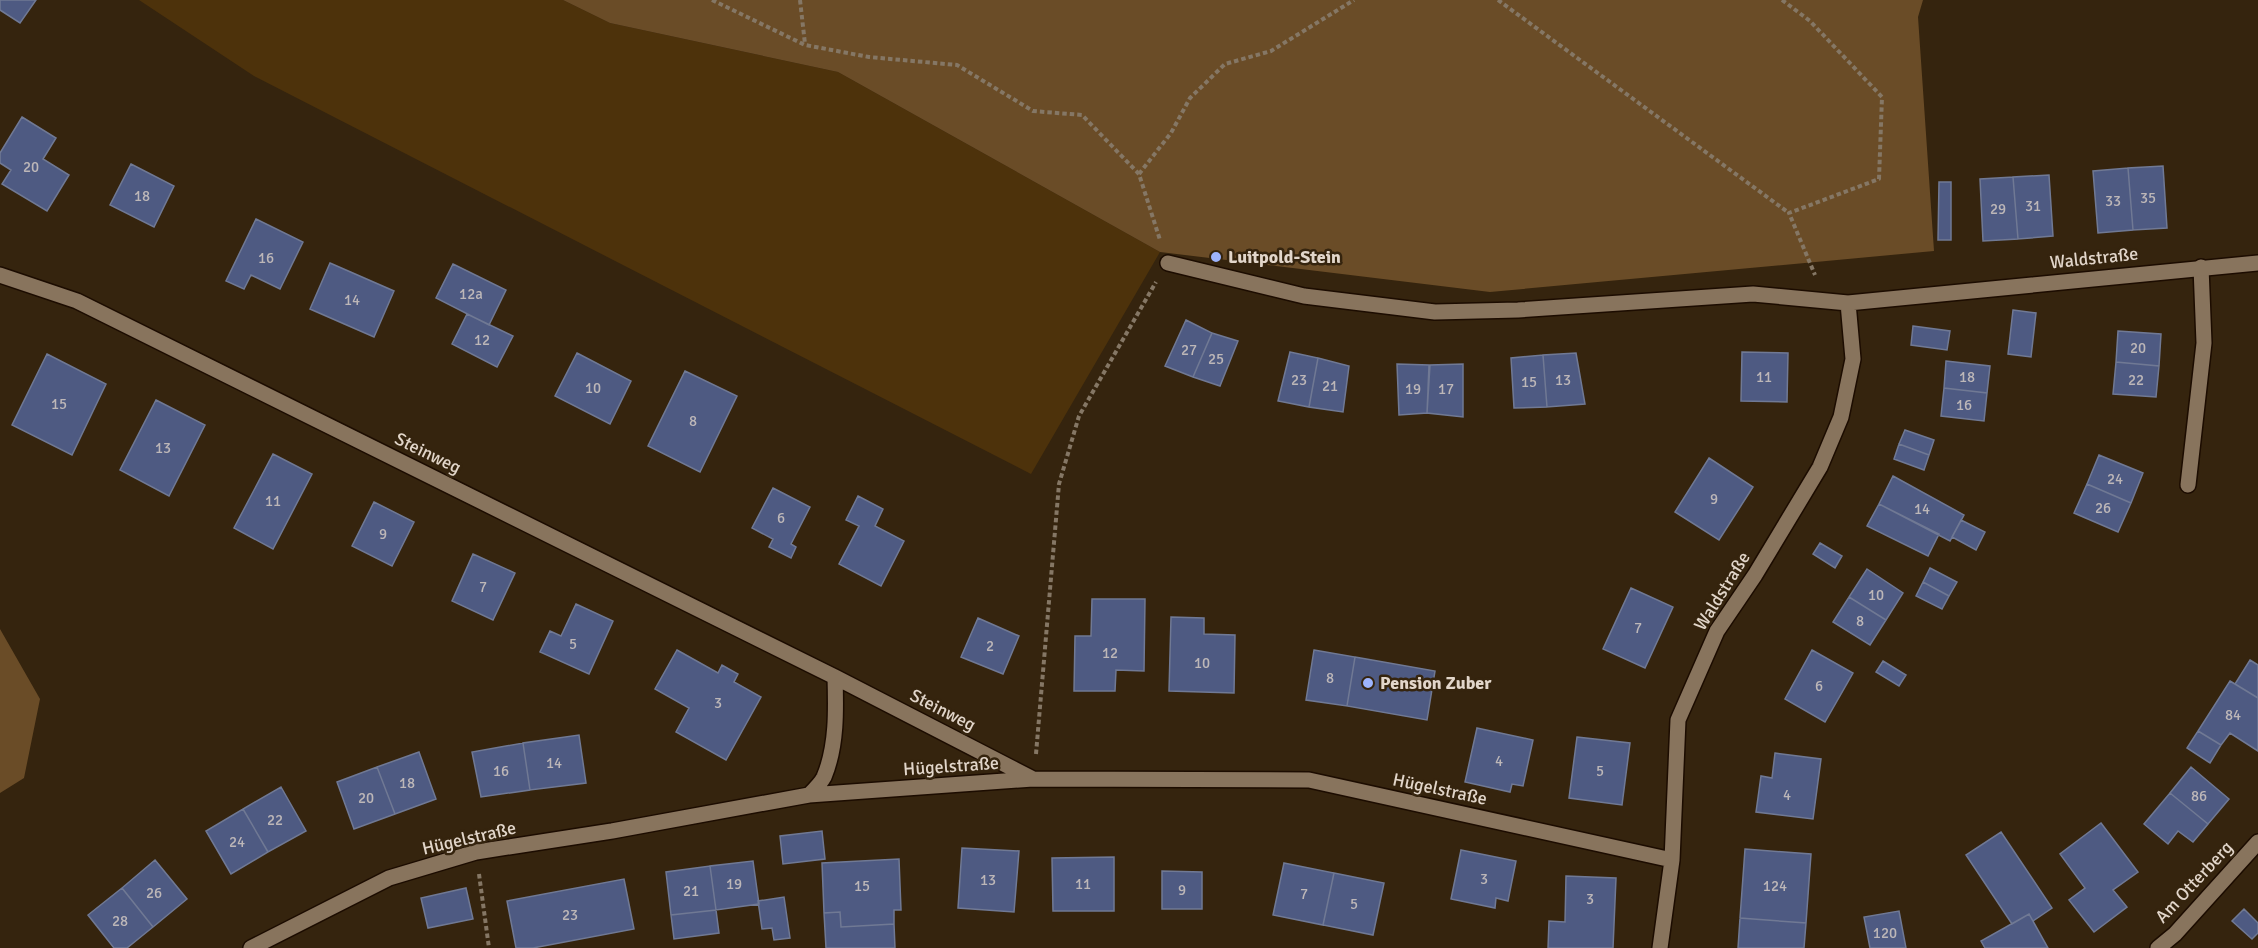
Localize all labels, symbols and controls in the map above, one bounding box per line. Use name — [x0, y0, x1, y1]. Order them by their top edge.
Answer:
house number: 20 — [23, 158, 39, 176]
house number: 18 — [134, 187, 150, 205]
house number: 35 — [2140, 189, 2156, 207]
house number: 33 — [2105, 192, 2121, 210]
house number: 31 — [2025, 197, 2041, 215]
house number: 29 — [1990, 200, 2006, 218]
street label: Waldstraße — [2049, 242, 2139, 274]
place label: Luitpold-Stein — [1228, 246, 1341, 268]
house number: 16 — [258, 249, 274, 267]
marker: Luitpold-Stein — [1209, 250, 1223, 264]
house number: 12a — [459, 285, 483, 303]
house number: 14 — [344, 291, 360, 309]
house number: 12 — [474, 331, 490, 349]
house number: 20 — [2130, 339, 2146, 357]
house number: 27 — [1181, 341, 1197, 359]
house number: 25 — [1208, 350, 1224, 368]
house number: 11 — [1756, 368, 1772, 386]
house number: 18 — [1959, 368, 1975, 386]
house number: 23 — [1291, 371, 1307, 389]
house number: 13 — [1555, 371, 1571, 389]
house number: 22 — [2128, 371, 2144, 389]
house number: 15 — [1521, 373, 1537, 391]
house number: 21 — [1322, 377, 1338, 395]
house number: 10 — [585, 379, 601, 397]
house number: 19 — [1405, 380, 1421, 398]
house number: 17 — [1438, 380, 1454, 398]
house number: 15 — [51, 395, 67, 413]
house number: 16 — [1956, 396, 1972, 414]
house number: 8 — [689, 412, 697, 430]
street label: Steinweg — [391, 428, 465, 478]
house number: 13 — [155, 439, 171, 457]
house number: 24 — [2107, 470, 2123, 488]
house number: 9 — [1710, 490, 1718, 508]
house number: 11 — [265, 492, 281, 510]
house number: 26 — [2095, 499, 2111, 517]
house number: 14 — [1914, 500, 1930, 518]
house number: 6 — [777, 509, 785, 527]
house number: 9 — [379, 525, 387, 543]
street label: Waldstraße — [1689, 548, 1755, 634]
house number: 7 — [479, 578, 487, 596]
house number: 10 — [1868, 586, 1884, 604]
house number: 8 — [1856, 612, 1864, 630]
house number: 7 — [1634, 619, 1642, 637]
house number: 5 — [569, 635, 577, 653]
house number: 2 — [986, 637, 994, 655]
house number: 12 — [1102, 644, 1118, 662]
house number: 10 — [1194, 654, 1210, 672]
house number: 8 — [1326, 669, 1334, 687]
place label: Pension Zuber — [1380, 672, 1492, 694]
marker: Pension Zuber — [1361, 676, 1375, 690]
house number: 6 — [1815, 677, 1823, 695]
street label: Steinweg — [906, 684, 980, 736]
house number: 3 — [714, 694, 722, 712]
house number: 84 — [2225, 706, 2241, 724]
street label: Hügelstraße — [902, 752, 1000, 780]
house number: 4 — [1495, 752, 1503, 770]
house number: 14 — [546, 754, 562, 772]
house number: 16 — [493, 762, 509, 780]
house number: 5 — [1596, 762, 1604, 780]
street label: Hügelstraße — [1391, 768, 1489, 810]
house number: 18 — [399, 774, 415, 792]
house number: 4 — [1783, 786, 1791, 804]
house number: 86 — [2191, 787, 2207, 805]
house number: 20 — [358, 789, 374, 807]
house number: 22 — [267, 811, 283, 829]
street label: Hügelstraße — [420, 816, 518, 860]
house number: 24 — [229, 833, 245, 851]
street label: Am Otterberg — [2151, 837, 2237, 927]
house number: 3 — [1480, 870, 1488, 888]
house number: 13 — [980, 871, 996, 889]
house number: 19 — [726, 875, 742, 893]
house number: 11 — [1075, 875, 1091, 893]
house number: 15 — [854, 877, 870, 895]
house number: 124 — [1763, 877, 1787, 895]
house number: 9 — [1178, 881, 1186, 899]
house number: 21 — [683, 882, 699, 900]
house number: 26 — [146, 884, 162, 902]
house number: 7 — [1300, 885, 1308, 903]
house number: 3 — [1586, 890, 1594, 908]
house number: 5 — [1350, 895, 1358, 913]
house number: 23 — [562, 906, 578, 924]
house number: 28 — [112, 912, 128, 930]
house number: 120 — [1873, 924, 1897, 942]

